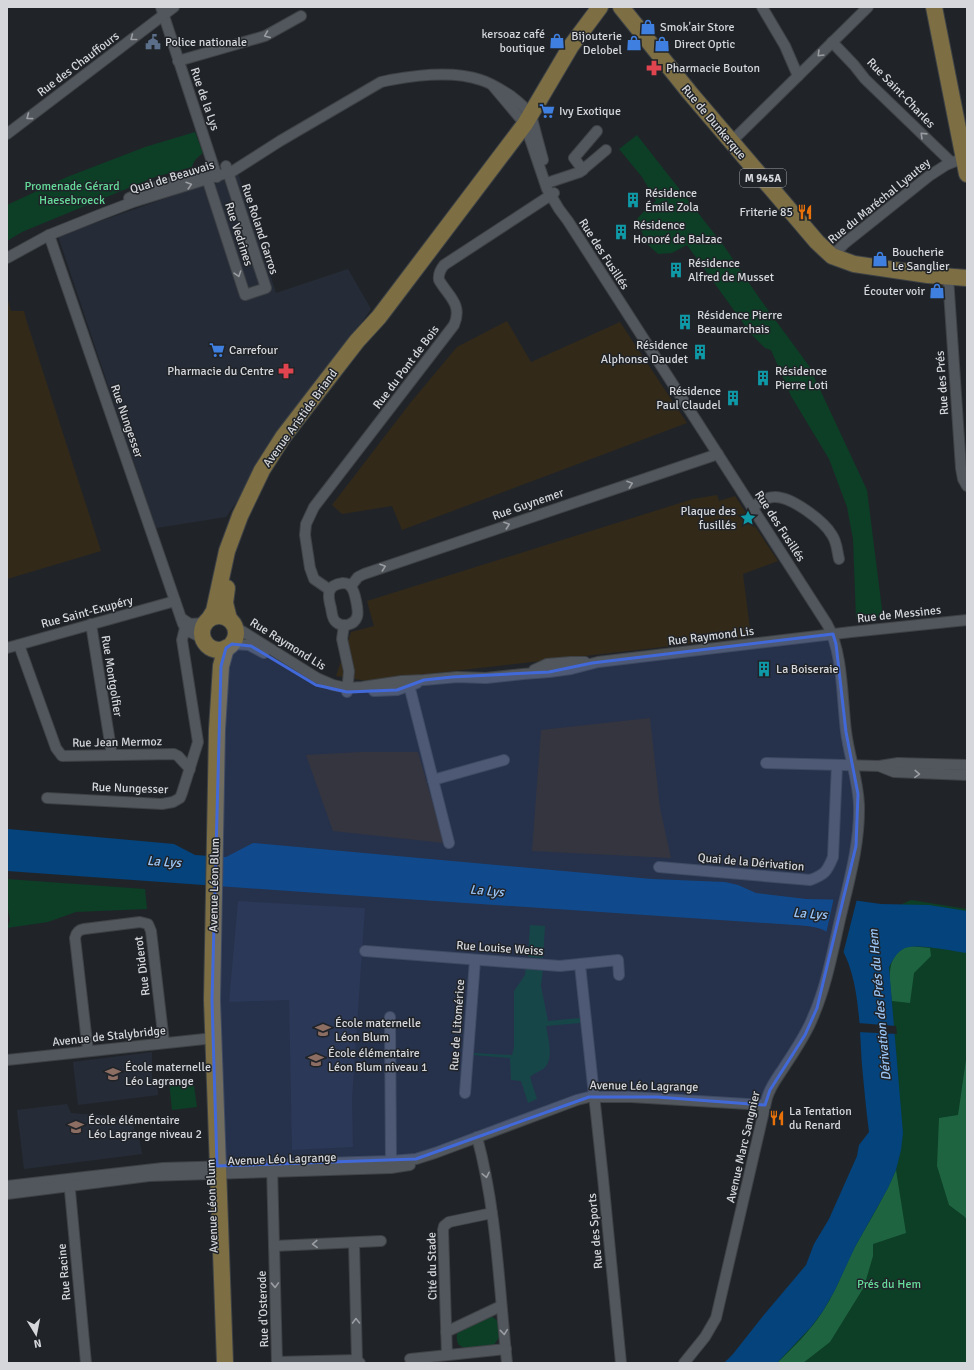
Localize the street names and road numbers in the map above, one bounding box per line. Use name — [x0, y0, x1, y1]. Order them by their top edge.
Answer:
street label: Rue des Chauffours — [34, 29, 122, 100]
street label: Rue Saint-Charles — [863, 55, 938, 132]
street label: Rue de la Lys — [187, 66, 222, 133]
street label: Rue de Dunkerque — [678, 82, 749, 163]
street label: Rue du Maréchal Lyautey — [825, 155, 934, 247]
street label: Quai de Beauvais — [128, 158, 216, 197]
road number: M 945A — [740, 169, 786, 187]
street label: Rue Roland Garros — [238, 182, 281, 276]
street label: Rue Vedrines — [221, 200, 256, 268]
street label: Rue des Fusillés — [575, 216, 632, 293]
street label: Rue du Pont de Bois — [370, 323, 443, 412]
street label: Rue des Prés — [933, 350, 952, 416]
street label: Avenue Aristide Briand — [260, 367, 341, 470]
street label: Rue Nungesser — [107, 382, 146, 460]
street label: Rue Guynemer — [490, 485, 566, 524]
street label: Rue des Fusillés — [751, 488, 808, 565]
street label: Rue Saint-Exupéry — [39, 593, 135, 632]
street label: Rue de Messines — [856, 603, 942, 626]
street label: Rue Raymond Lis — [247, 615, 328, 674]
street label: Rue Raymond Lis — [667, 624, 755, 649]
street label: Rue Montgolfier — [98, 634, 125, 718]
street label: Rue Jean Mermoz — [72, 734, 162, 751]
street label: Rue Nungesser — [91, 780, 169, 797]
street label: Avenue Léon Blum — [206, 838, 223, 932]
street label: Quai de la Dérivation — [697, 850, 805, 875]
street label: Rue Diderot — [131, 935, 154, 997]
street label: Rue Louise Weiss — [456, 938, 544, 959]
street label: Rue de Litomérice — [447, 979, 468, 1071]
street label: Avenue de Stalybridge — [52, 1023, 167, 1050]
street label: Avenue Léo Lagrange — [589, 1078, 699, 1095]
street label: Avenue Marc Sangnier — [723, 1089, 764, 1204]
street label: Avenue Léo Lagrange — [227, 1150, 337, 1169]
street label: Avenue Léon Blum — [203, 1159, 222, 1253]
street label: Rue des Sports — [585, 1193, 606, 1269]
street label: Cité du Stade — [424, 1232, 441, 1300]
street label: Rue Racine — [55, 1243, 74, 1301]
street label: Rue d'Osterode — [255, 1270, 272, 1348]

